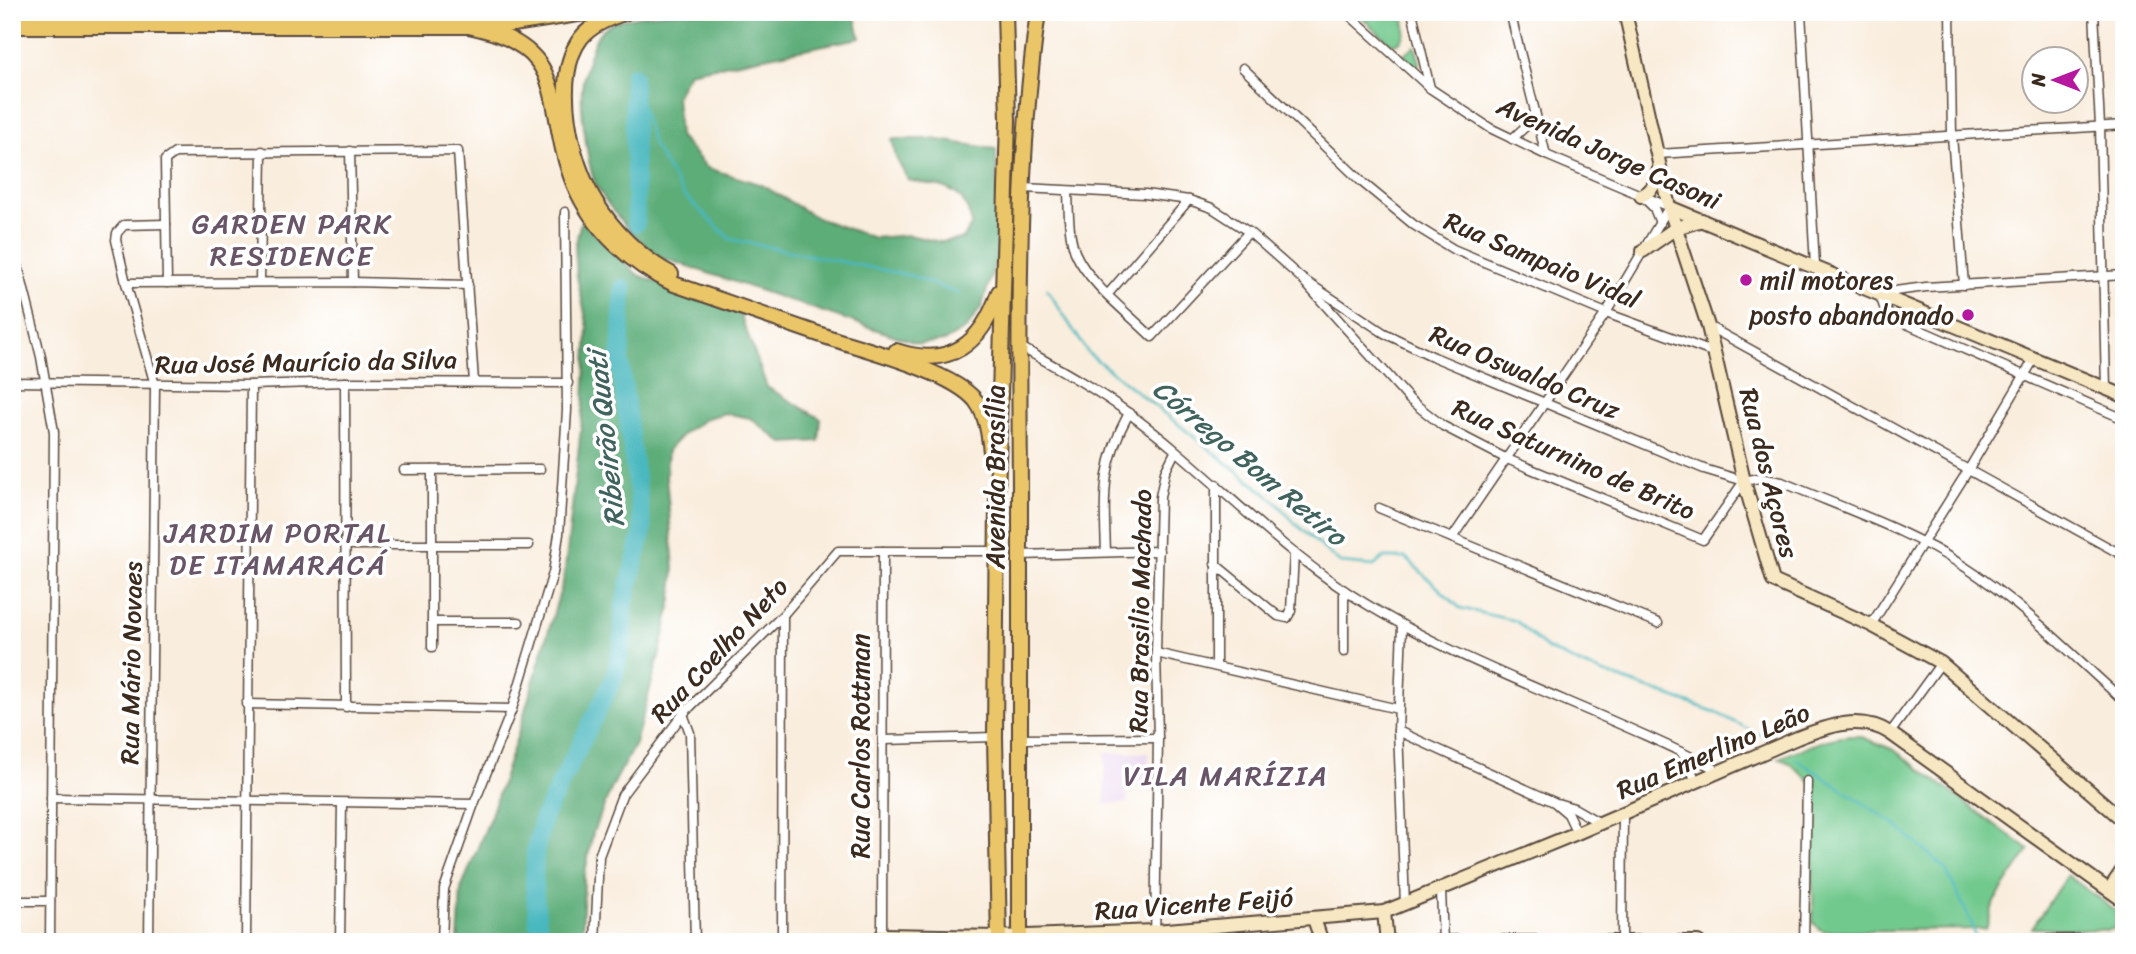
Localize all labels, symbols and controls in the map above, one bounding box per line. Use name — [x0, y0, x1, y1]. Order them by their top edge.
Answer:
north arrow — [2021, 46, 2090, 116]
text: N — [2022, 73, 2055, 88]
street label: Avenida Jorge Casoni — [1489, 83, 1729, 223]
street label: Rua Sampaio Vidal — [1437, 198, 1648, 322]
district label: GARDEN PARK RESIDENCE — [192, 199, 392, 280]
place label: mil motores — [1760, 257, 1894, 303]
marker: mil motores — [1738, 272, 1754, 288]
place label: posto abandonado — [1748, 292, 1954, 338]
marker: posto abandonado — [1960, 307, 1976, 323]
street label: Rua Oswaldo Cruz — [1422, 311, 1628, 433]
street label: Rua José Maurício da Silva — [155, 336, 457, 388]
water label: Ribeirão Quati — [571, 343, 639, 529]
water label: Córrego Bom Retiro — [1141, 366, 1360, 560]
street label: Rua dos Açores — [1726, 383, 1813, 564]
street label: Avenida Brasília — [972, 385, 1018, 570]
street label: Rua Saturnino de Brito — [1445, 385, 1703, 533]
street label: Rua Brasilio Machado — [1115, 489, 1165, 733]
district label: JARDIM PORTAL DE ITAMARACÁ — [163, 508, 392, 589]
street label: Rua Mário Novaes — [106, 561, 156, 765]
street label: Rua Coelho Neto — [638, 566, 800, 734]
street label: Rua Carlos Rottman — [837, 633, 883, 859]
street label: Rua Emerlino Leão — [1609, 689, 1817, 813]
district label: VILA MARÍZIA — [1123, 751, 1329, 800]
street label: Rua Vicente Feijó — [1093, 874, 1295, 934]

